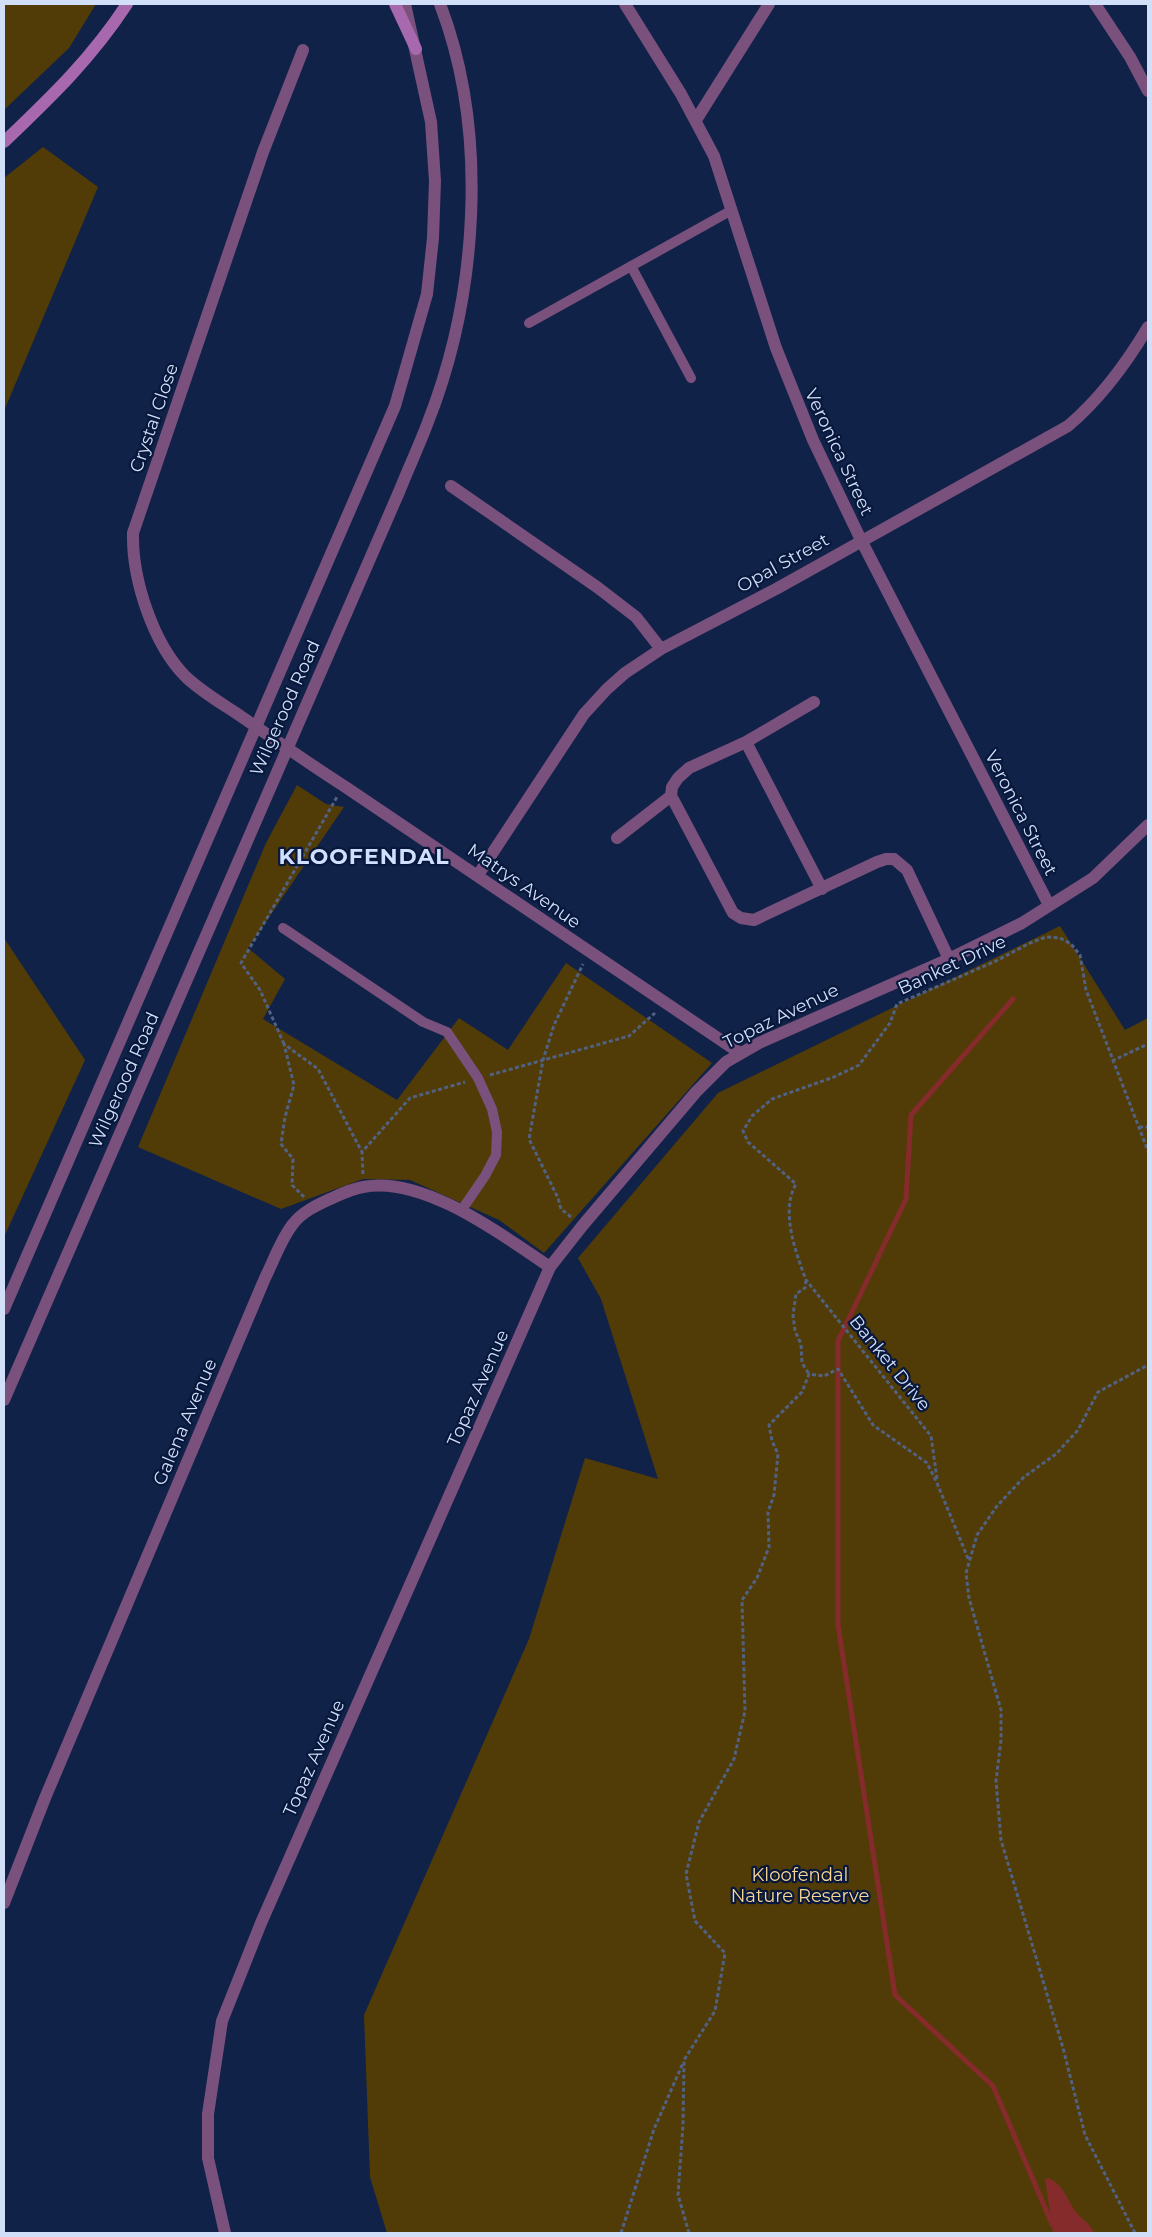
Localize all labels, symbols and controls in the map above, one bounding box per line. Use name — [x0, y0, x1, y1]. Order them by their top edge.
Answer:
street label: Crystal Close — [125, 360, 183, 475]
street label: Veronica Street — [800, 385, 878, 519]
street label: Opal Street — [733, 529, 833, 597]
street label: Wilgerood Road — [245, 637, 325, 779]
street label: Veronica Street — [980, 747, 1062, 879]
street label: Matrys Avenue — [463, 839, 585, 933]
district label: KLOOFENDAL — [278, 843, 450, 870]
street label: Banket Drive — [894, 930, 1010, 1000]
street label: Topaz Avenue — [720, 979, 842, 1053]
street label: Wilgerood Road — [84, 1009, 164, 1151]
street label: Banket Drive — [845, 1311, 935, 1415]
street label: Topaz Avenue — [442, 1326, 514, 1450]
street label: Galena Avenue — [148, 1355, 222, 1489]
street label: Topaz Avenue — [278, 1696, 350, 1820]
park label: Kloofendal Nature Reserve — [731, 1864, 869, 1907]

